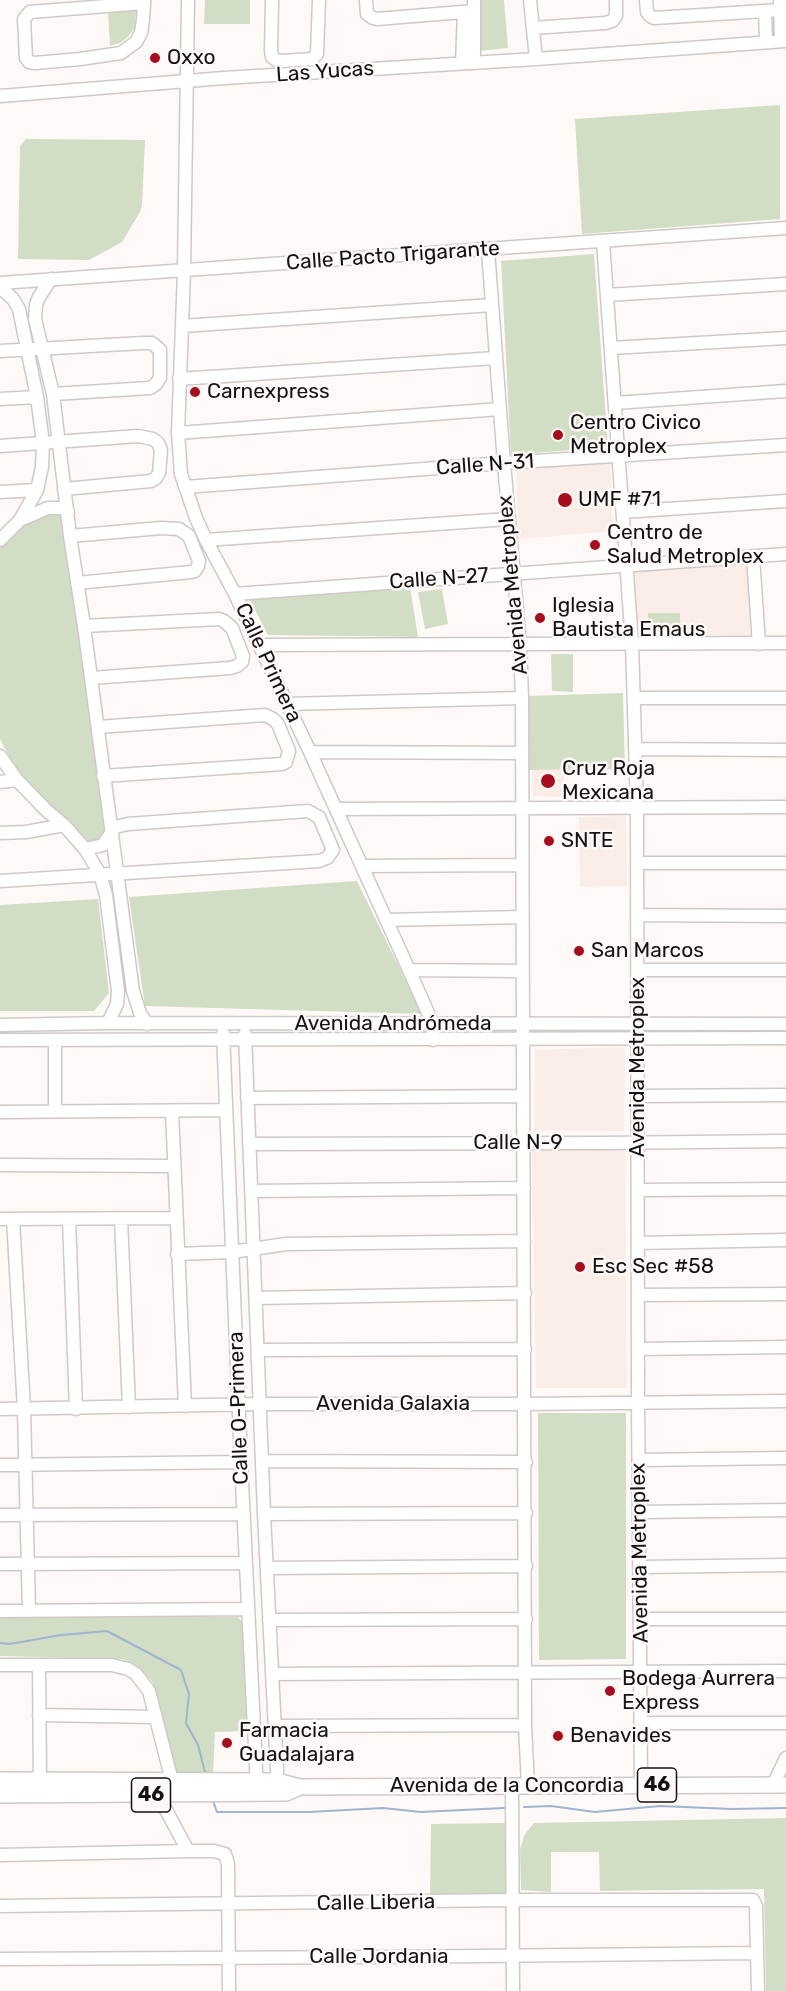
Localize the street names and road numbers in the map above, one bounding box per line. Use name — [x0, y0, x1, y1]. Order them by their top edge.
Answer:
street label: Las Yucas — [275, 56, 375, 88]
street label: Calle Pacto Trigarante — [285, 236, 501, 276]
street label: Calle N-31 — [435, 449, 535, 481]
street label: Avenida Metroplex — [493, 494, 533, 676]
street label: Calle N-27 — [388, 563, 490, 595]
street label: Calle Primera — [229, 599, 307, 727]
street label: Avenida Metroplex — [625, 977, 651, 1157]
street label: Avenida Andrómeda — [294, 1011, 492, 1037]
street label: Calle N-9 — [473, 1130, 563, 1156]
street label: Calle O-Primera — [224, 1331, 254, 1485]
street label: Avenida Galaxia — [316, 1391, 470, 1417]
street label: Avenida Metroplex — [626, 1463, 654, 1643]
road number: 46 — [638, 1768, 676, 1802]
street label: Avenida de la Concordia — [390, 1773, 624, 1799]
road number: 46 — [132, 1778, 170, 1812]
street label: Calle Liberia — [317, 1889, 435, 1917]
street label: Calle Jordania — [309, 1944, 449, 1970]

